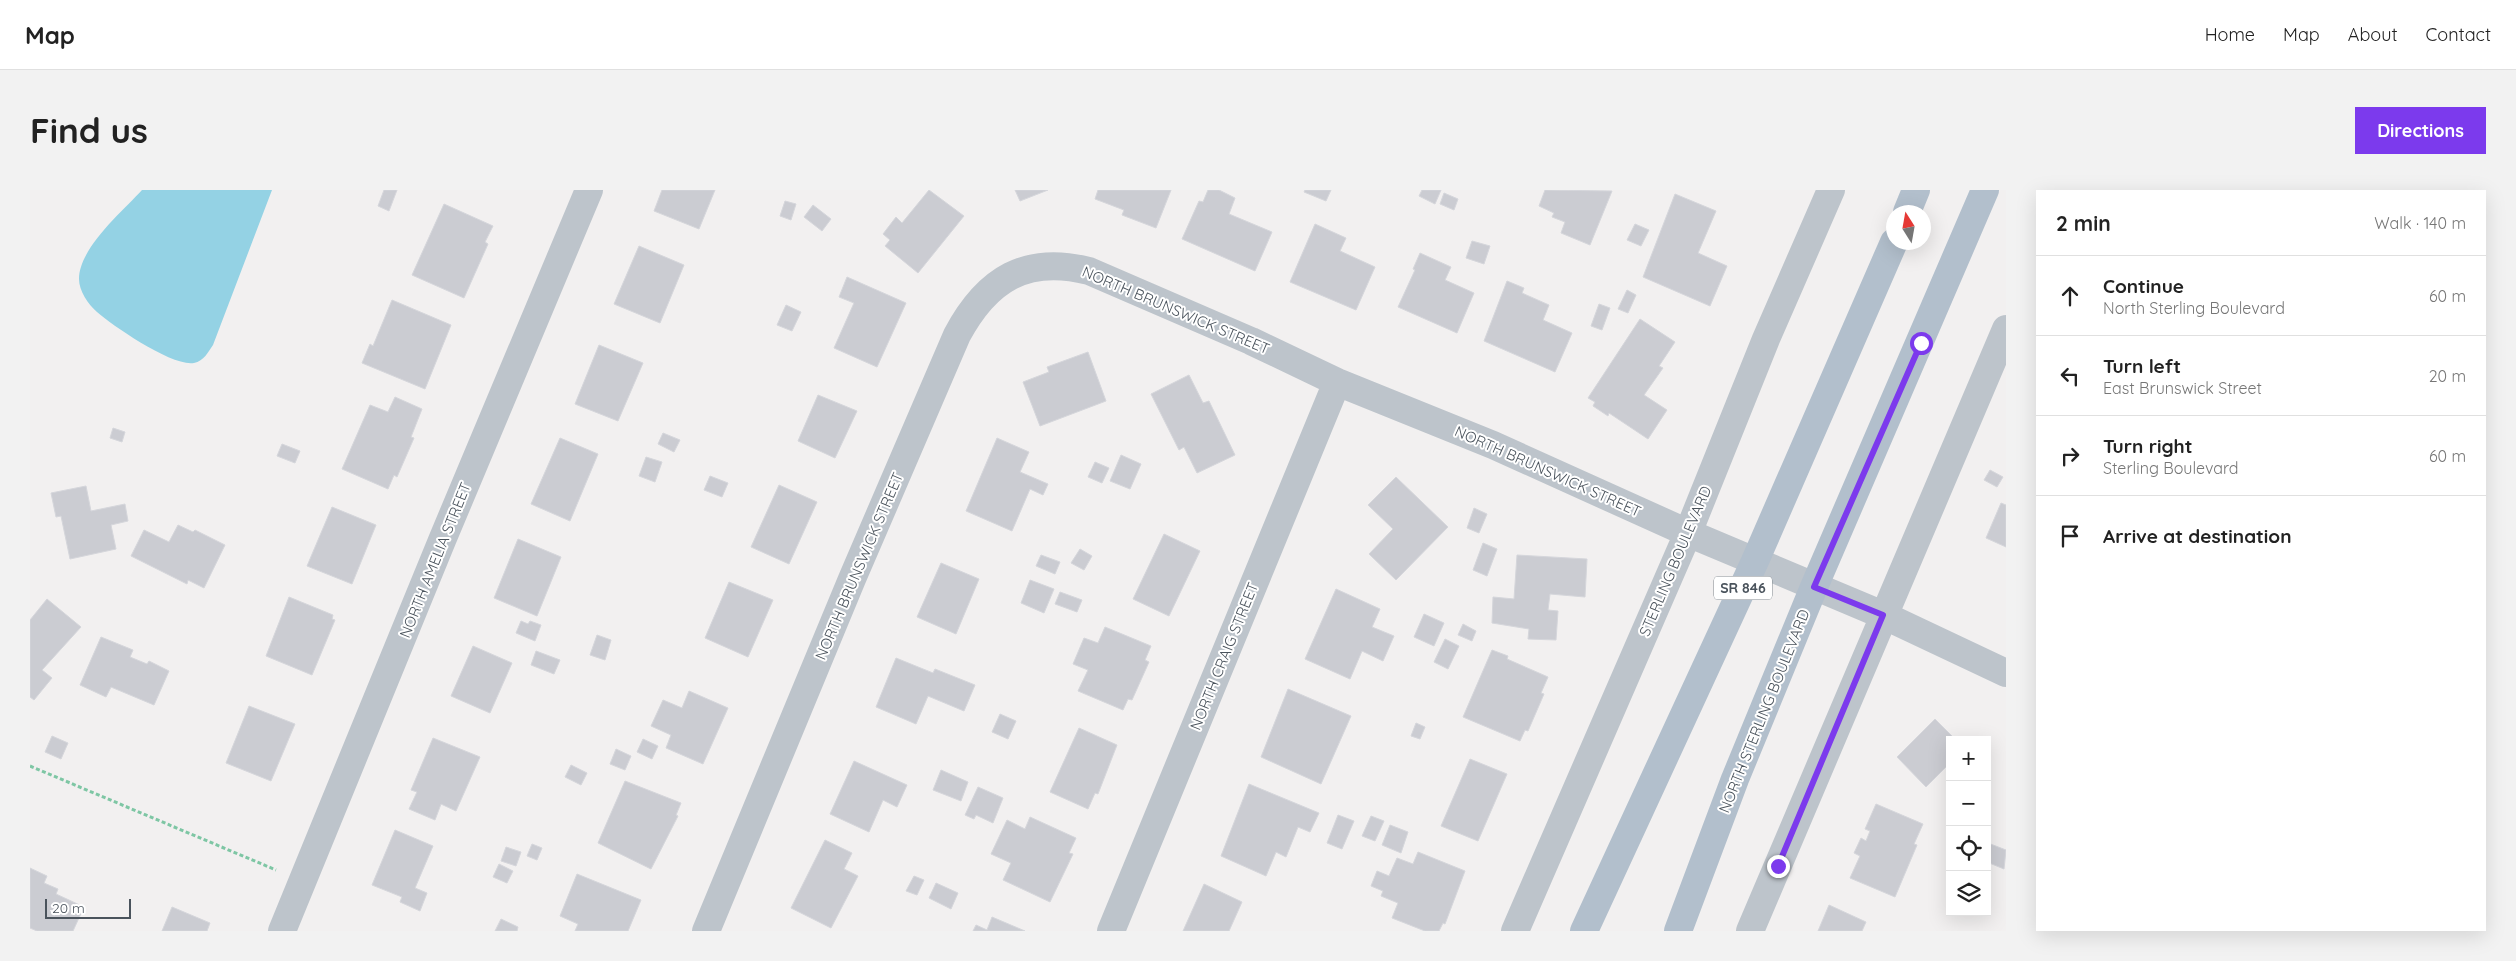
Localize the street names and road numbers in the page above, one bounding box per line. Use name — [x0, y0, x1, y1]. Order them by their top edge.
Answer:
street label: NORTH BRUNSWICK STREET — [1079, 262, 1273, 358]
street label: NORTH BRUNSWICK STREET — [1452, 421, 1644, 521]
street label: NORTH BRUNSWICK STREET — [811, 469, 907, 663]
street label: NORTH AMELIA STREET — [395, 479, 475, 641]
street label: STERLING BOULEVARD — [1635, 483, 1715, 639]
road number: SR 846 — [1714, 576, 1772, 599]
street label: NORTH CRAIG STREET — [1186, 579, 1262, 733]
street label: NORTH STERLING BOULEVARD — [1714, 606, 1814, 816]

